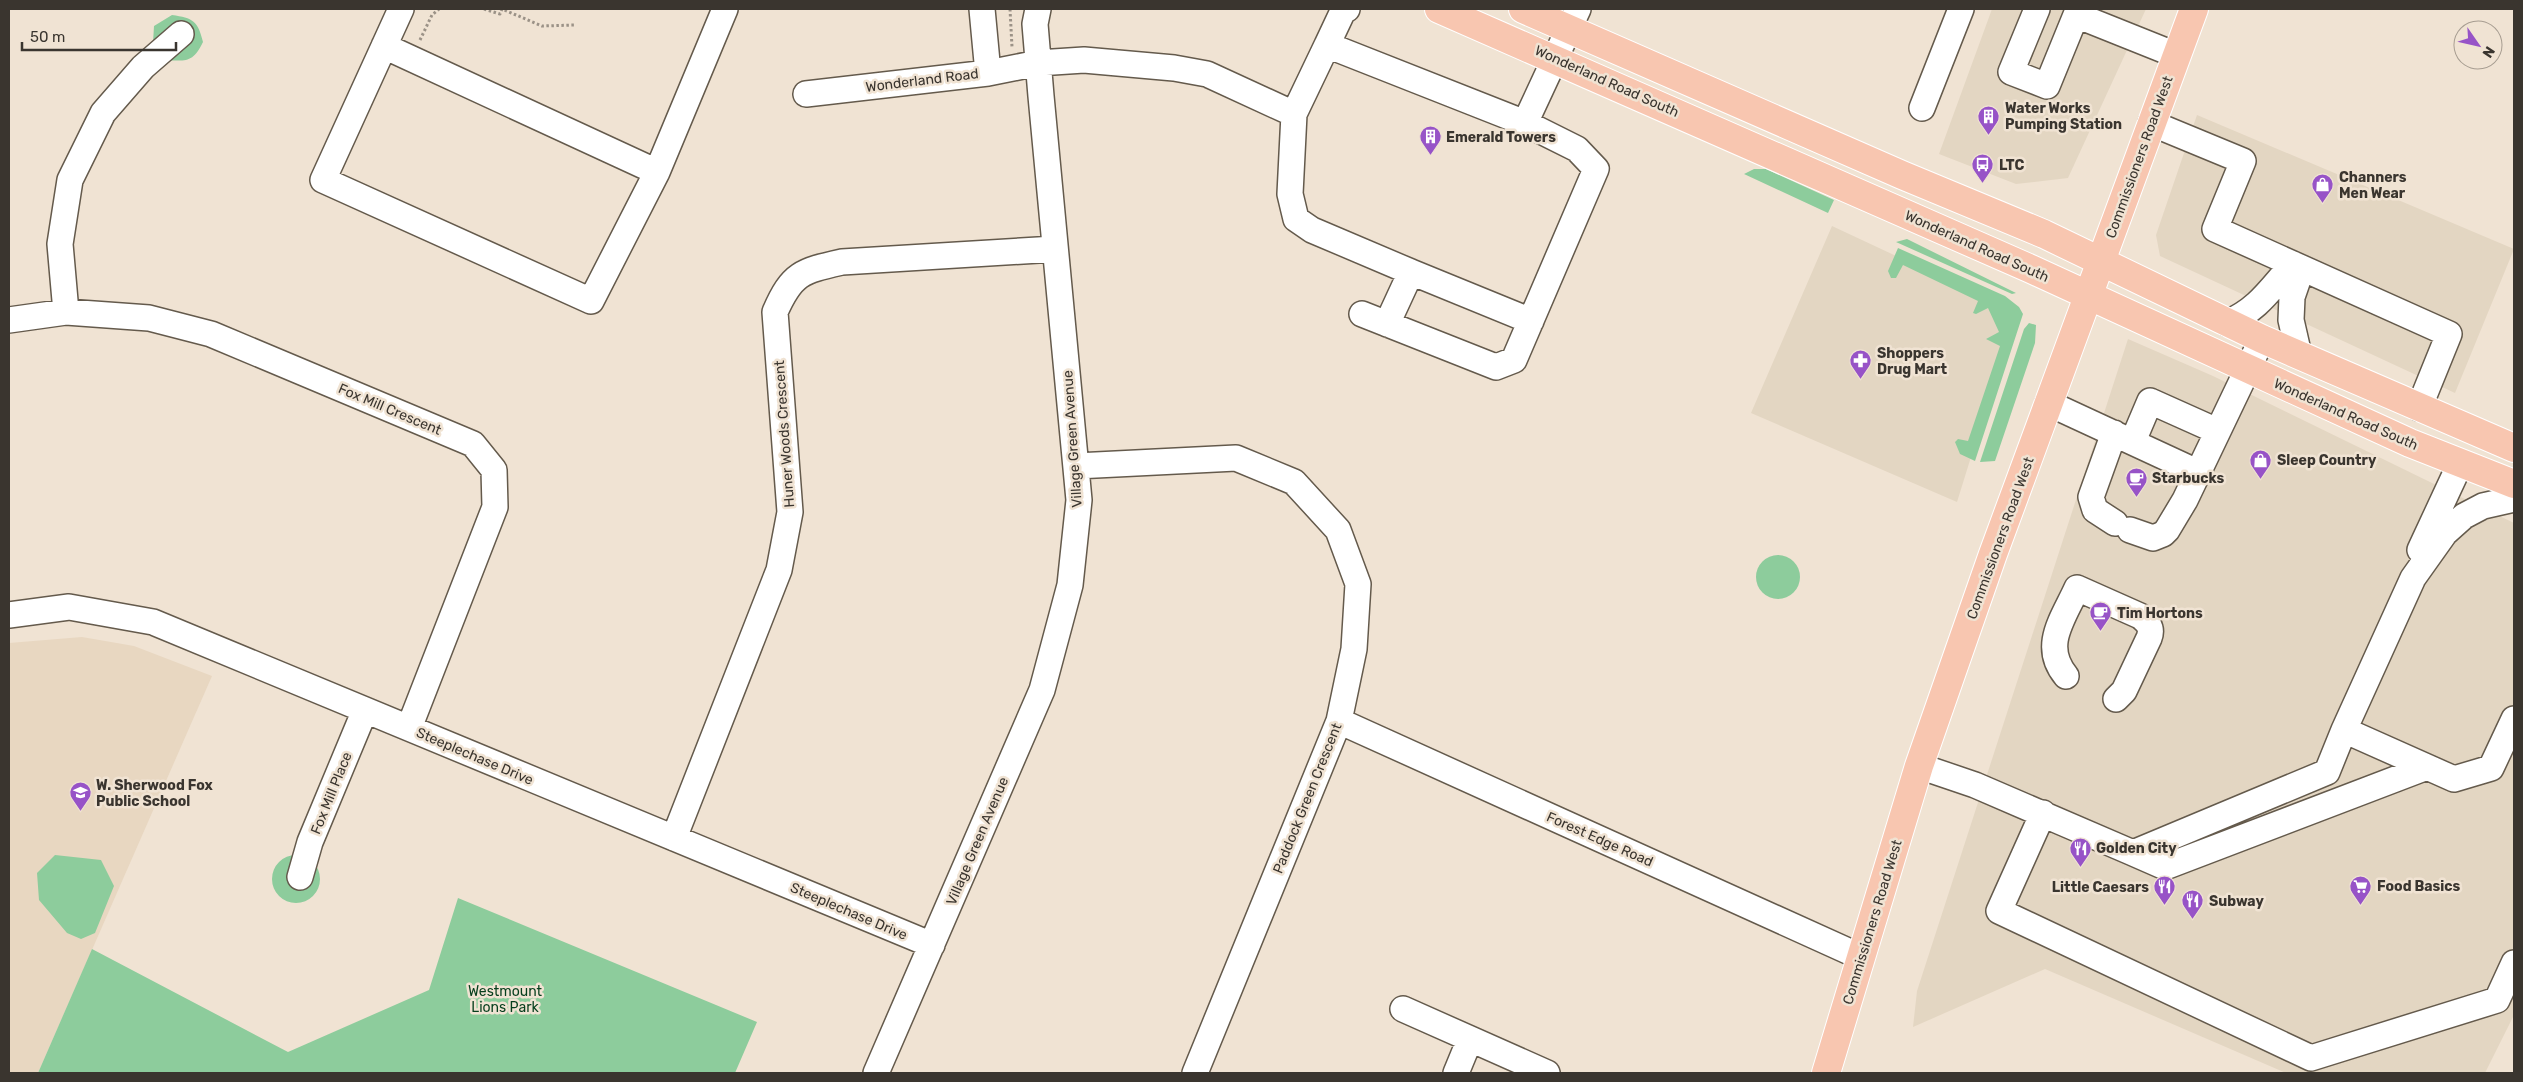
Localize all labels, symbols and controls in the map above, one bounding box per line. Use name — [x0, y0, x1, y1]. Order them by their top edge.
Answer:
scale bar — [22, 20, 176, 52]
north arrow — [2453, 20, 2503, 70]
text: 50 m — [30, 28, 65, 46]
street label: Wonderland Road South — [1532, 42, 1682, 121]
text: N — [2478, 43, 2498, 61]
street label: Wonderland Road — [865, 65, 979, 96]
street label: Commissioners Road West — [2102, 73, 2177, 241]
place label: Water Works Pumping Station — [2005, 100, 2122, 133]
building icon: Water Works Pumping Station — [1977, 104, 2001, 135]
building icon: Emerald Towers — [1418, 125, 1442, 156]
place label: Emerald Towers — [1446, 129, 1556, 146]
bus stop icon: LTC — [1971, 153, 1995, 184]
place label: LTC — [1999, 157, 2025, 174]
place label: Channers Men Wear — [2339, 169, 2407, 202]
shop icon: Channers Men Wear — [2311, 173, 2335, 204]
street label: Wonderland Road South — [1902, 207, 2052, 286]
place label: Shoppers Drug Mart — [1877, 345, 1947, 378]
pharmacy icon: Shoppers Drug Mart — [1849, 349, 1873, 380]
street label: Huner Woods Crescent — [771, 359, 798, 508]
street label: Village Green Avenue — [1059, 370, 1086, 508]
street label: Wonderland Road South — [2271, 375, 2421, 454]
street label: Fox Mill Crescent — [336, 380, 444, 439]
shop icon: Sleep Country — [2249, 448, 2273, 479]
place label: Sleep Country — [2277, 452, 2377, 469]
street label: Commissioners Road West — [1963, 454, 2038, 622]
cafe icon: Starbucks — [2124, 466, 2148, 497]
place label: Starbucks — [2152, 470, 2225, 487]
cafe icon: Tim Hortons — [2089, 601, 2113, 632]
place label: Tim Hortons — [2117, 605, 2203, 622]
street label: Paddock Green Crescent — [1269, 720, 1346, 876]
street label: Steeplechase Drive — [414, 724, 536, 789]
street label: Fox Mill Place — [307, 749, 356, 837]
street label: Village Green Avenue — [943, 774, 1012, 908]
place label: W. Sherwood Fox Public School — [96, 777, 214, 810]
school or university icon: W. Sherwood Fox Public School — [68, 781, 92, 812]
street label: Forest Edge Road — [1544, 808, 1656, 871]
restaurant icon: Golden City — [2068, 836, 2092, 867]
street label: Commissioners Road West — [1839, 837, 1906, 1007]
place label: Golden City — [2096, 840, 2177, 857]
supermarket icon: Food Basics — [2349, 874, 2373, 905]
restaurant icon: Little Caesars — [2153, 875, 2177, 906]
place label: Food Basics — [2377, 878, 2461, 895]
street label: Steeplechase Drive — [788, 879, 910, 944]
place label: Little Caesars — [2052, 879, 2149, 896]
restaurant icon: Subway — [2181, 889, 2205, 920]
place label: Subway — [2209, 893, 2264, 910]
park label: Westmount Lions Park — [468, 983, 543, 1016]

